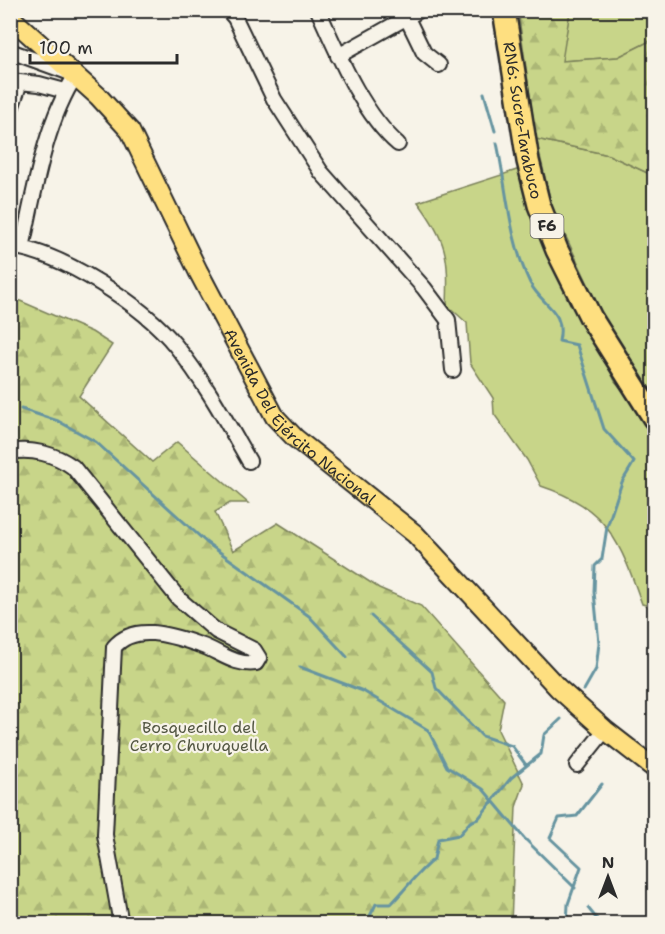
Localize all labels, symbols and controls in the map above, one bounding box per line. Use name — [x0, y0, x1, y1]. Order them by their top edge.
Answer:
scale bar — [30, 27, 177, 65]
text: 100 m — [39, 36, 93, 60]
street label: RN6: Sucre-Tarabuco — [498, 40, 547, 201]
road number: F6 — [530, 214, 564, 238]
street label: Avenida Del Ejército Nacional — [219, 325, 380, 510]
park label: Bosquecillo del Cerro Churuquella — [130, 717, 268, 756]
north arrow — [578, 847, 638, 907]
text: N — [602, 852, 614, 873]

